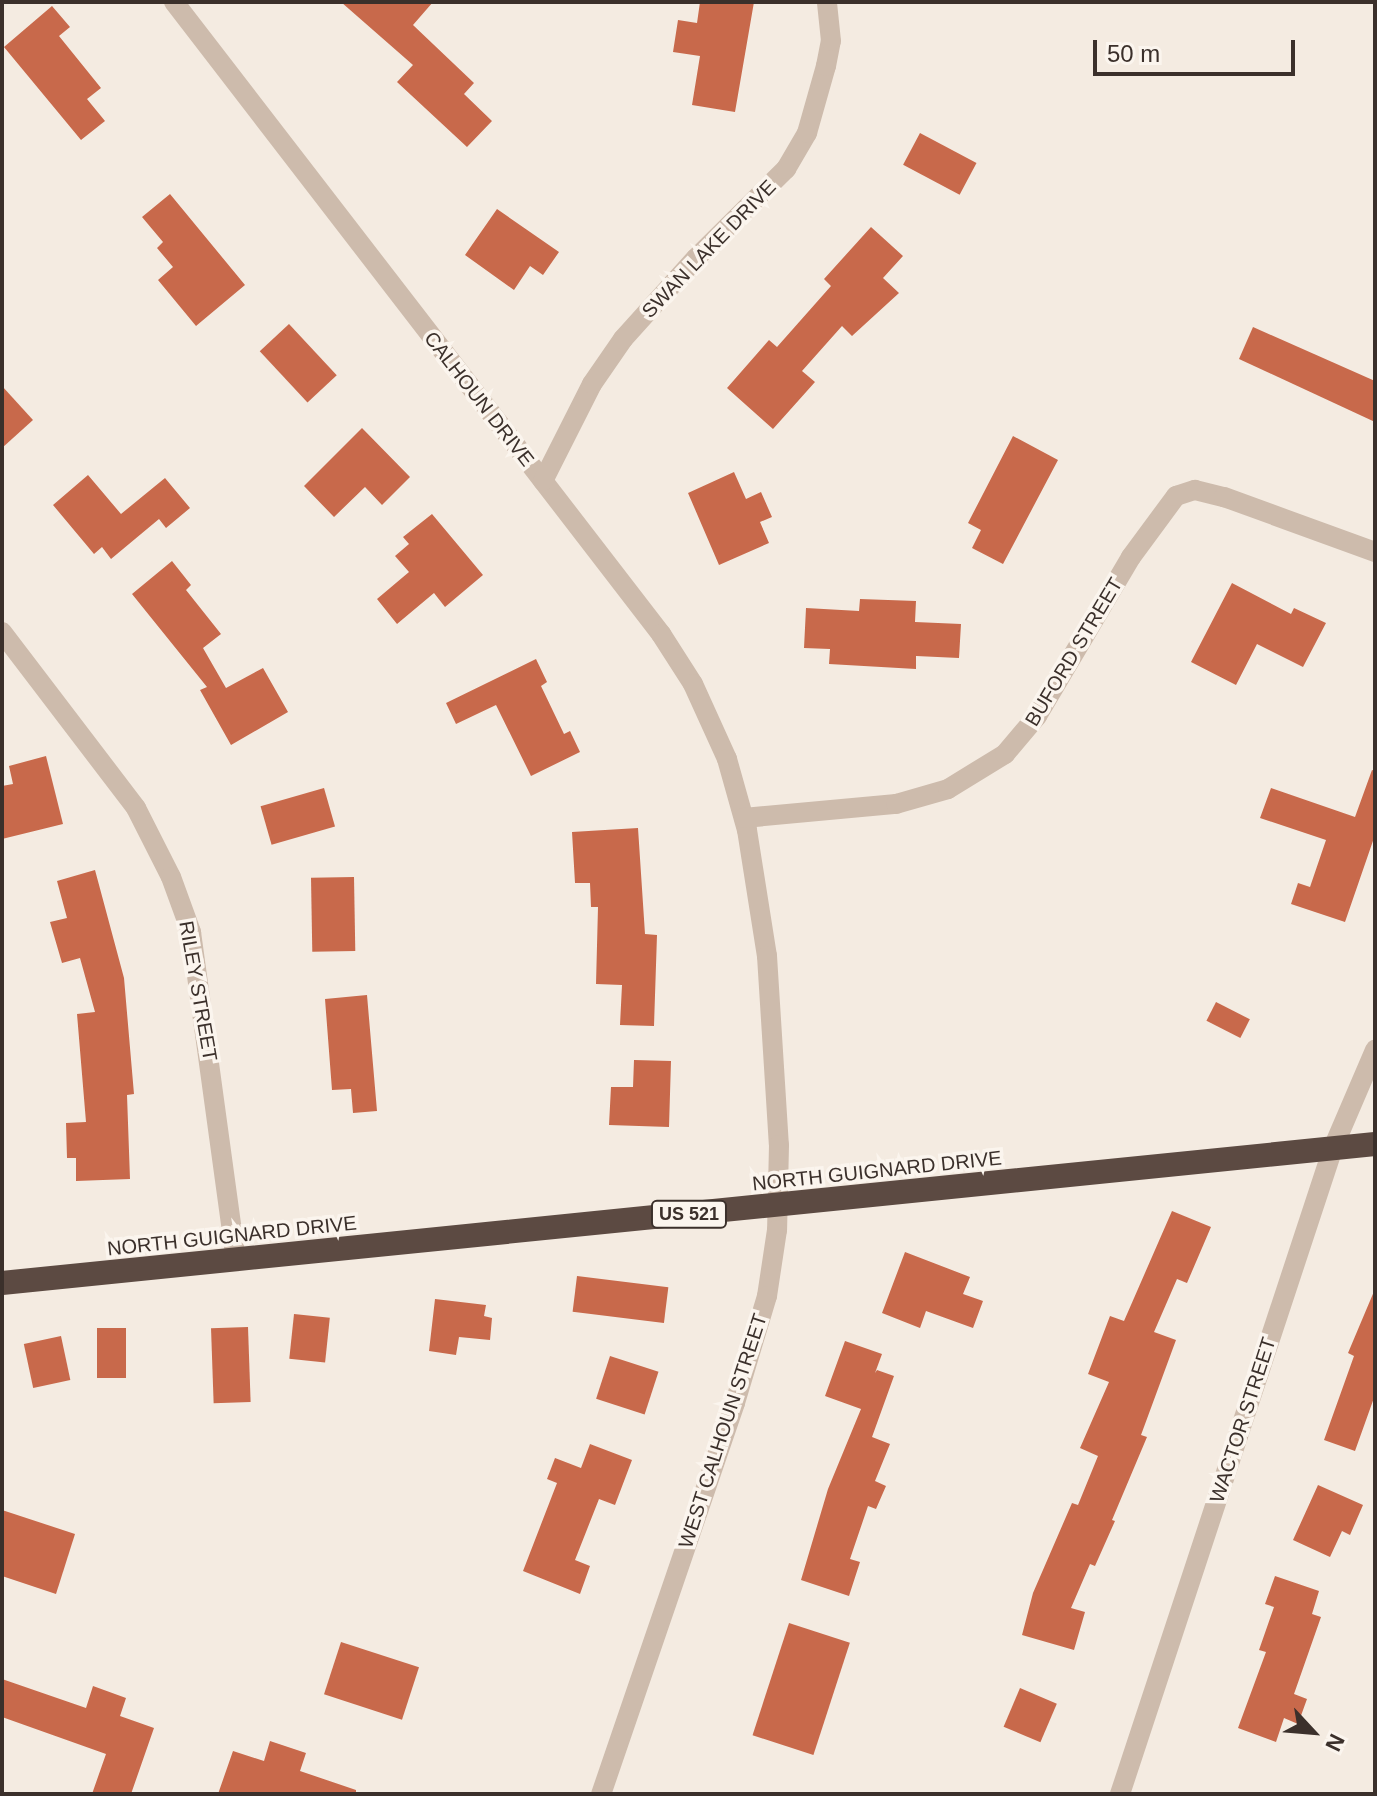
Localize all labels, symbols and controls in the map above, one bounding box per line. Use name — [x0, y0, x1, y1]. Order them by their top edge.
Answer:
scale bar — [1097, 24, 1299, 74]
text: 50 m — [1107, 40, 1160, 67]
street label: SWAN LAKE DRIVE — [637, 175, 781, 323]
street label: CALHOUN DRIVE — [419, 327, 539, 471]
street label: BUFORD STREET — [1020, 573, 1128, 731]
street label: RILEY STREET — [174, 919, 222, 1063]
street label: NORTH GUIGNARD DRIVE — [751, 1146, 1003, 1196]
road number: US 521 — [649, 1200, 729, 1228]
street label: NORTH GUIGNARD DRIVE — [106, 1211, 358, 1261]
street label: WEST CALHOUN STREET — [674, 1311, 772, 1551]
street label: WACTOR STREET — [1205, 1334, 1281, 1506]
north arrow — [1273, 1692, 1353, 1772]
text: N — [1320, 1730, 1350, 1755]

